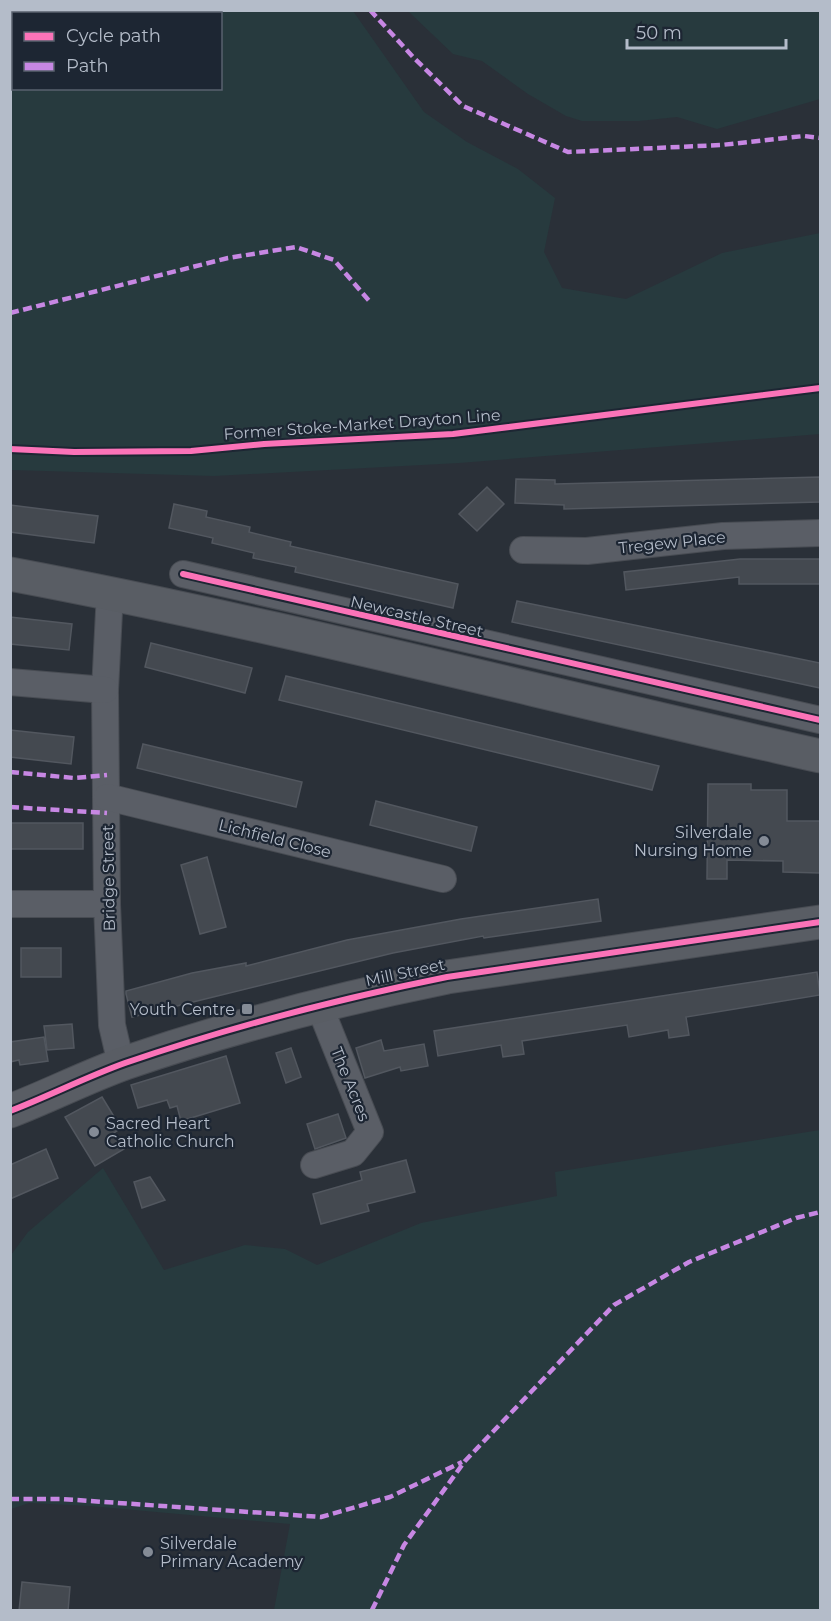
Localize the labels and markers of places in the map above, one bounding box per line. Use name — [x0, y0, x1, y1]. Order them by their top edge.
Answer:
place label: Silverdale Nursing Home — [634, 823, 752, 860]
marker: Silverdale Nursing Home — [757, 834, 771, 848]
place label: Youth Centre — [130, 1000, 235, 1019]
marker: Youth Centre — [240, 1002, 254, 1016]
place label: Sacred Heart Catholic Church — [106, 1114, 235, 1151]
marker: Sacred Heart Catholic Church — [87, 1125, 101, 1139]
place label: Silverdale Primary Academy — [160, 1534, 303, 1571]
marker: Silverdale Primary Academy — [141, 1545, 155, 1559]

